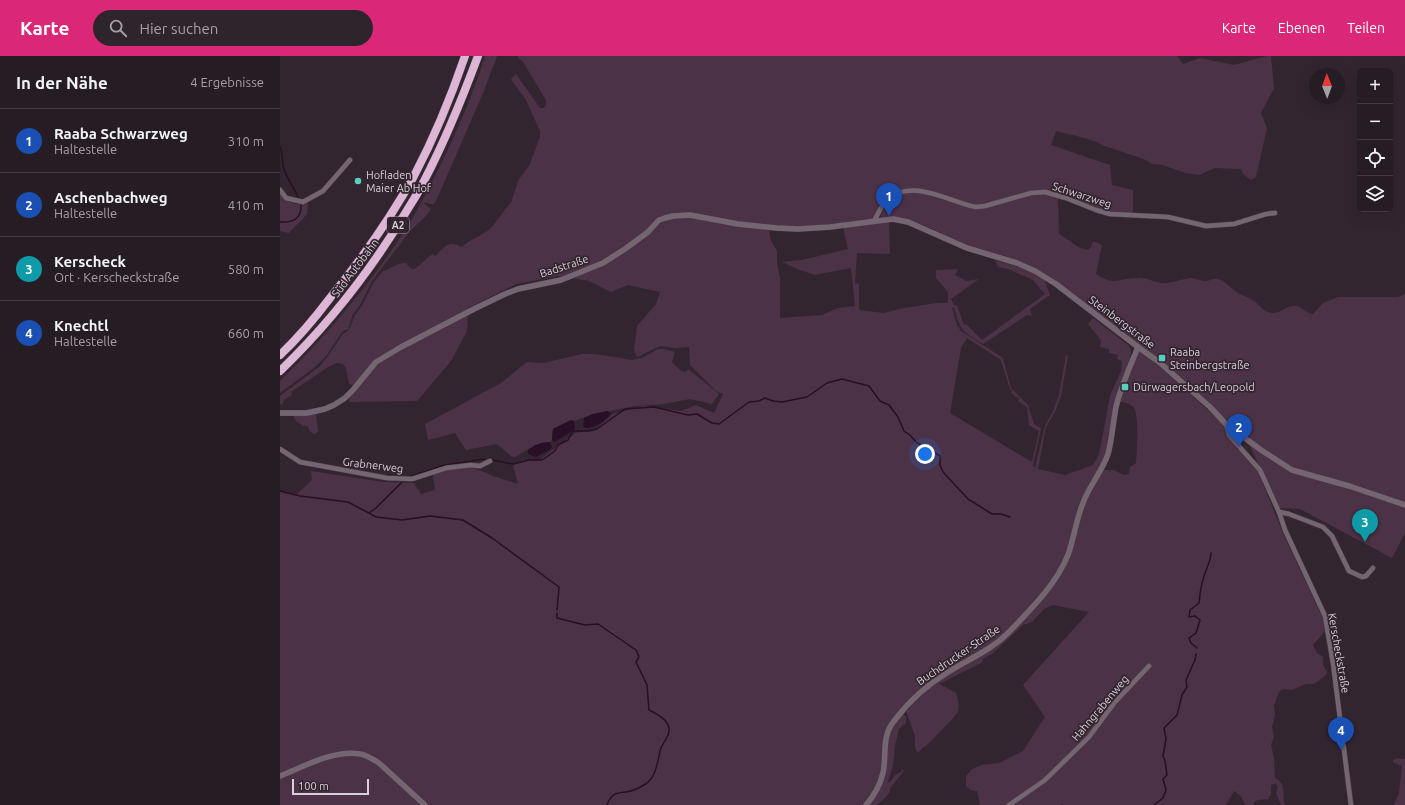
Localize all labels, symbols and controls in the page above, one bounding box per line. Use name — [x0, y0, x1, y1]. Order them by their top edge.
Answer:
search box — [93, 10, 373, 46]
text: Karte — [20, 17, 69, 39]
icon: search — [107, 17, 129, 39]
text: Hier suchen — [139, 20, 218, 37]
text: Karte — [1222, 20, 1256, 36]
text: Ebenen — [1278, 20, 1325, 36]
text: Teilen — [1347, 20, 1385, 36]
north arrow — [1309, 68, 1345, 104]
map controls — [1357, 68, 1393, 212]
button: + — [1357, 68, 1393, 104]
text: In der Nähe — [16, 73, 108, 92]
text: 4 Ergebnisse — [190, 75, 264, 89]
button: − — [1357, 104, 1393, 140]
text: Raaba Schwarzweg — [54, 125, 188, 142]
text: 1 — [25, 134, 33, 148]
text: 310 m — [228, 134, 264, 148]
button: locate — [1357, 140, 1393, 176]
text: Haltestelle — [54, 142, 117, 156]
place label: Hofladen Maier Ab Hof — [366, 169, 432, 194]
marker: Hofladen Maier Ab Hof — [353, 176, 363, 186]
button: layers — [1357, 176, 1393, 212]
street label: Schwarzweg — [1051, 180, 1113, 210]
pin: 1 — [876, 183, 902, 216]
text: Aschenbachweg — [54, 189, 168, 206]
text: 2 — [25, 198, 33, 212]
text: 410 m — [228, 198, 264, 212]
text: Haltestelle — [54, 206, 117, 220]
road number: A2 — [387, 217, 409, 233]
street label: Süd Autobahn — [329, 237, 381, 299]
street label: Badstraße — [538, 252, 590, 280]
text: Kerscheck — [54, 253, 126, 270]
text: 3 — [25, 262, 33, 276]
text: 580 m — [228, 262, 264, 276]
text: Ort · Kerscheckstraße — [54, 270, 179, 284]
street label: Steinbergstraße — [1087, 293, 1157, 351]
text: Knechtl — [54, 317, 109, 334]
text: 4 — [25, 326, 33, 340]
text: 660 m — [228, 326, 264, 340]
text: Haltestelle — [54, 334, 117, 348]
place label: Raaba Steinbergstraße — [1170, 346, 1250, 371]
marker: Raaba Steinbergstraße — [1157, 353, 1167, 363]
place label: Dürwagersbach/Leopold — [1133, 381, 1255, 393]
marker: Dürwagersbach/Leopold — [1120, 382, 1130, 392]
pin: 2 — [1226, 414, 1252, 447]
your location — [915, 444, 935, 464]
street label: Grabnerweg — [342, 455, 404, 475]
pin: 3 — [1352, 509, 1378, 542]
street label: Kerscheckstraße — [1326, 612, 1352, 694]
street label: Buchdrucker-Straße — [914, 623, 1002, 687]
street label: Hahngrabenweg — [1069, 673, 1131, 743]
pin: 4 — [1328, 717, 1354, 750]
scale bar — [292, 777, 369, 796]
text: 100 m — [298, 780, 329, 792]

